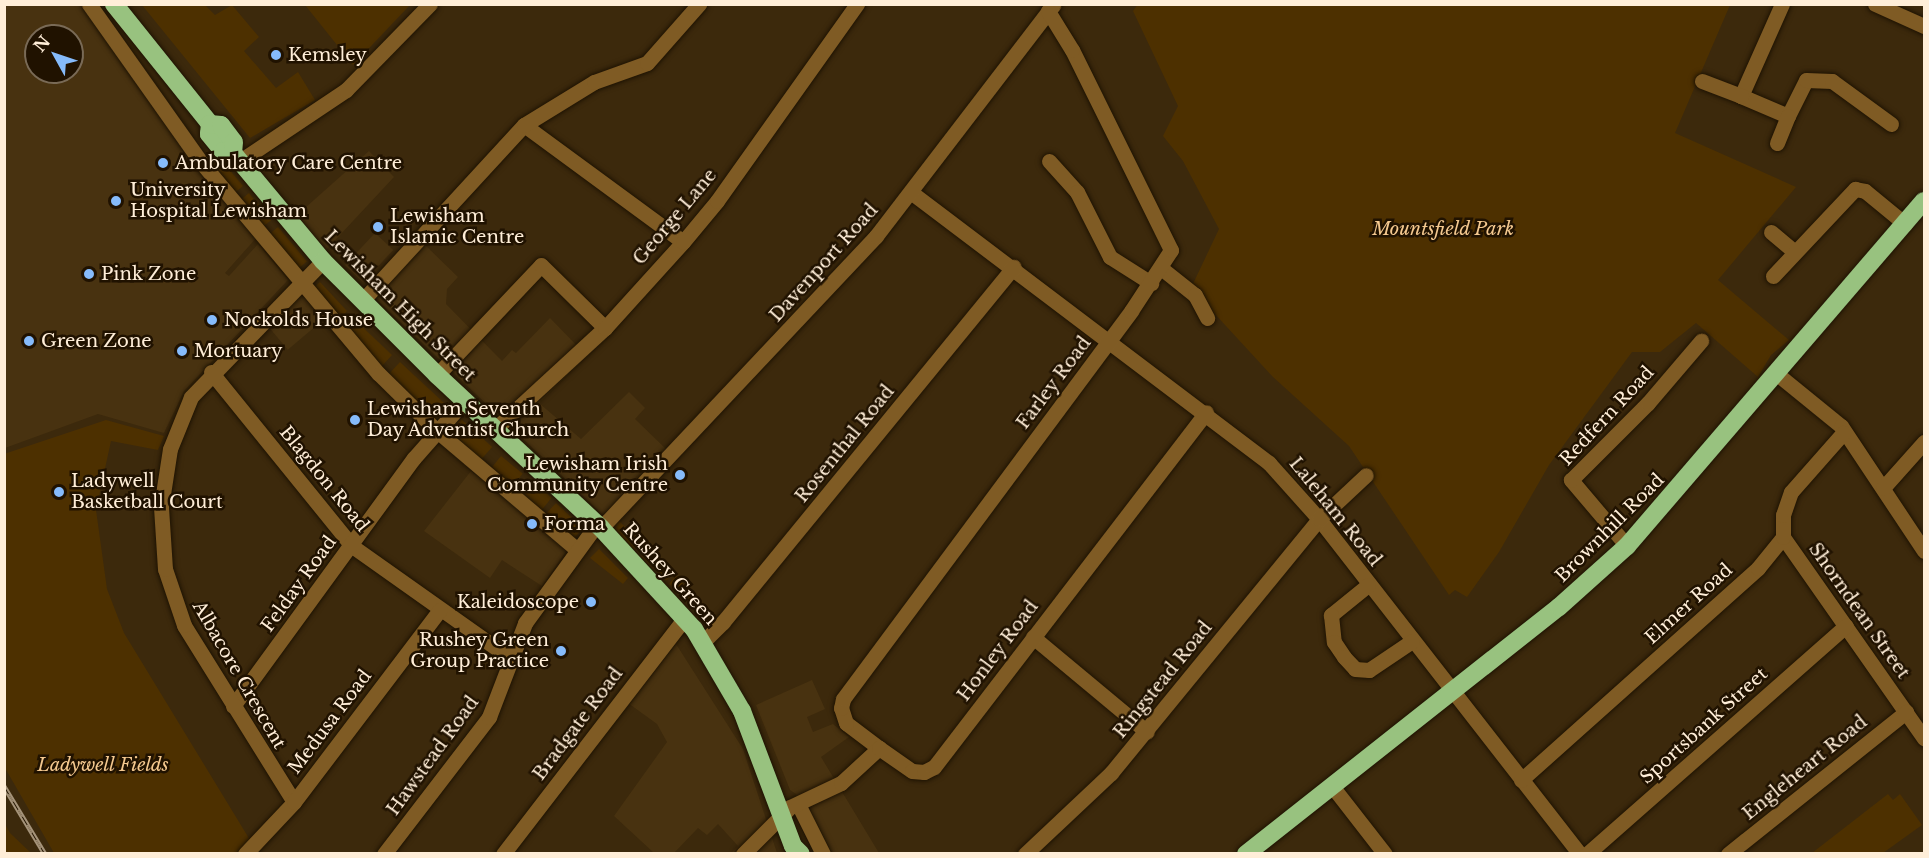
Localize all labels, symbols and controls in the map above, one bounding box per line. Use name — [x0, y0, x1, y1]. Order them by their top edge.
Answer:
north arrow — [24, 24, 84, 84]
text: N — [29, 32, 54, 56]
place label: Kemsley — [288, 44, 367, 66]
marker: Kemsley — [269, 48, 283, 62]
place label: Ambulatory Care Centre — [175, 152, 403, 174]
marker: Ambulatory Care Centre — [156, 156, 170, 170]
street label: George Lane — [629, 165, 721, 269]
place label: University Hospital Lewisham — [130, 180, 307, 222]
marker: University Hospital Lewisham — [107, 192, 125, 210]
street label: Davenport Road — [765, 200, 883, 326]
place label: Lewisham Islamic Centre — [390, 206, 524, 248]
park label: Mountsfield Park — [1372, 218, 1514, 240]
marker: Lewisham Islamic Centre — [371, 220, 385, 234]
street label: Lewisham High Street — [320, 226, 480, 386]
place label: Pink Zone — [101, 263, 197, 285]
marker: Pink Zone — [82, 267, 96, 281]
place label: Nockolds House — [224, 309, 373, 331]
marker: Nockolds House — [205, 313, 219, 327]
place label: Green Zone — [41, 330, 152, 352]
street label: Farley Road — [1012, 332, 1096, 434]
marker: Green Zone — [22, 334, 36, 348]
place label: Mortuary — [194, 340, 282, 362]
marker: Mortuary — [175, 344, 189, 358]
street label: Redfern Road — [1555, 362, 1659, 470]
street label: Rosenthal Road — [791, 381, 899, 507]
place label: Lewisham Seventh Day Adventist Church — [367, 399, 570, 442]
marker: Lewisham Seventh Day Adventist Church — [348, 413, 362, 427]
street label: Blagdon Road — [275, 422, 373, 536]
street label: Laleham Road — [1284, 453, 1386, 571]
place label: Lewisham Irish Community Centre — [486, 454, 668, 496]
marker: Lewisham Irish Community Centre — [673, 468, 687, 482]
street label: Brownhill Road — [1551, 469, 1669, 587]
place label: Ladywell Basketball Court — [71, 471, 223, 514]
marker: Ladywell Basketball Court — [52, 485, 66, 499]
place label: Forma — [544, 513, 605, 535]
marker: Forma — [525, 517, 539, 531]
street label: Rushey Green — [618, 518, 722, 630]
street label: Felday Road — [257, 532, 341, 636]
street label: Shorndean Street — [1804, 539, 1914, 683]
street label: Elmer Road — [1641, 559, 1737, 649]
place label: Kaleidoscope — [457, 591, 579, 613]
marker: Kaleidoscope — [584, 595, 598, 609]
street label: Honley Road — [953, 596, 1043, 706]
street label: Albacore Crescent — [188, 597, 290, 753]
street label: Ringstead Road — [1109, 617, 1217, 743]
place label: Rushey Green Group Practice — [410, 630, 549, 672]
marker: Rushey Green Group Practice — [554, 644, 568, 658]
street label: Bradgate Road — [529, 663, 627, 785]
street label: Sportsbank Street — [1636, 663, 1772, 789]
street label: Medusa Road — [284, 666, 376, 778]
street label: Hawstead Road — [383, 692, 483, 820]
street label: Engleheart Road — [1739, 711, 1871, 825]
park label: Ladywell Fields — [37, 754, 169, 776]

